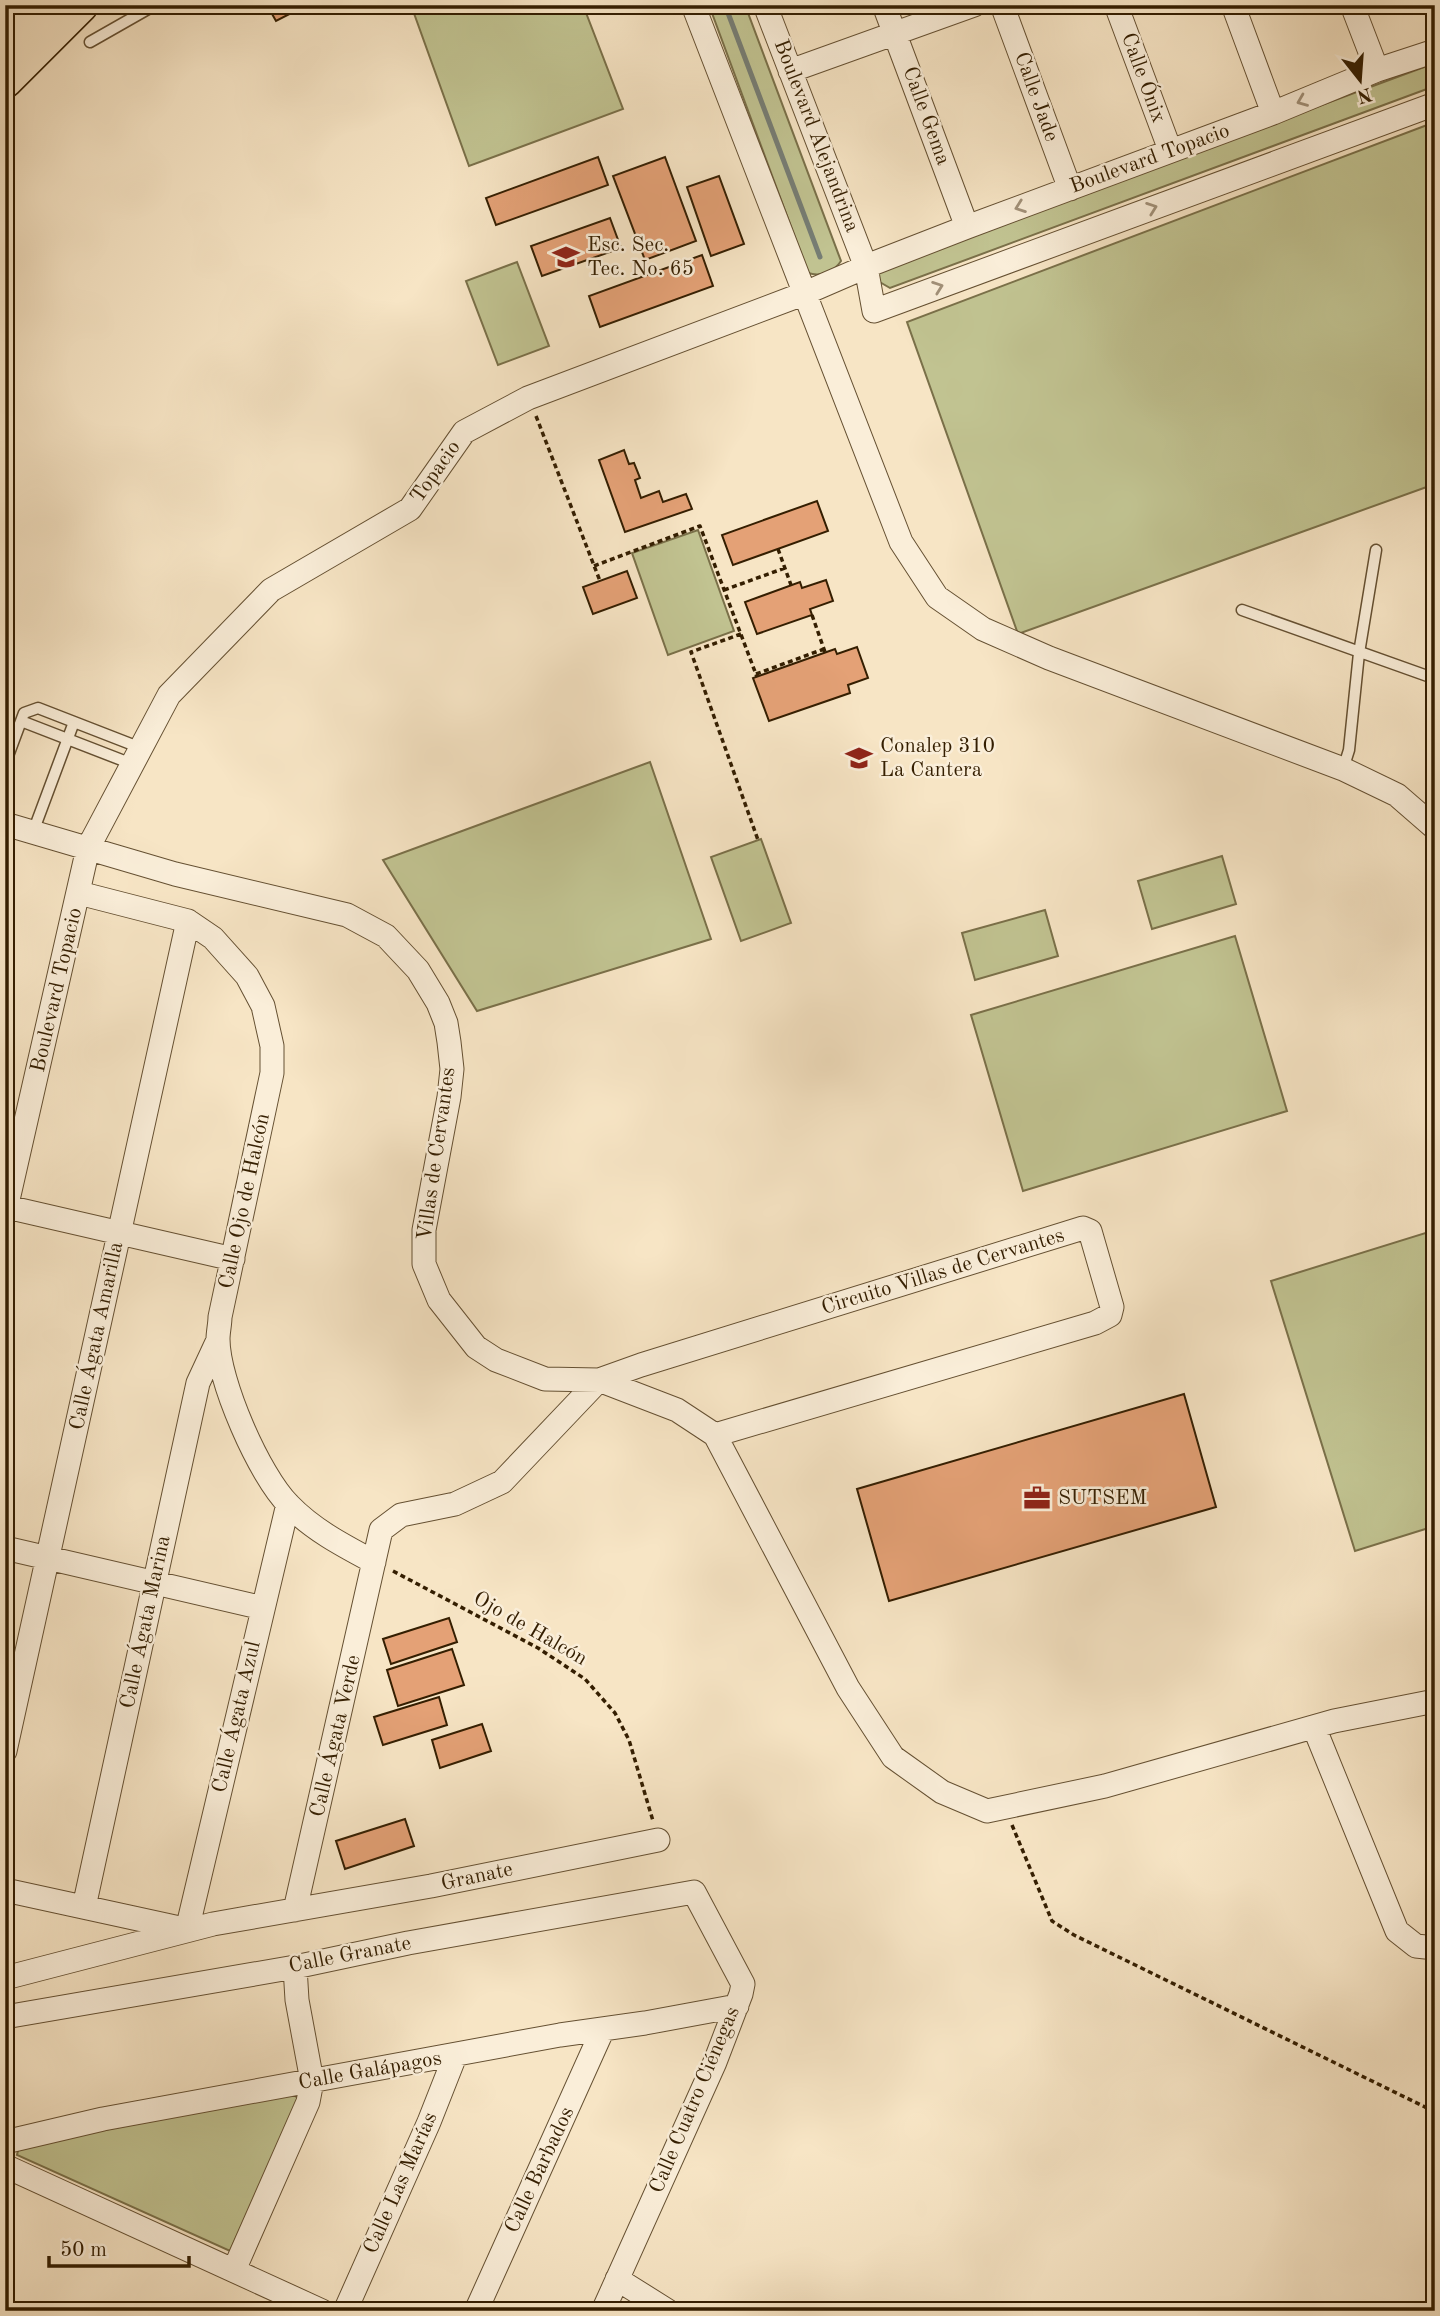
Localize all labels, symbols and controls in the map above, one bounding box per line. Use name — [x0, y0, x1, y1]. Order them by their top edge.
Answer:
street label: Calle Ónix — [1117, 29, 1174, 126]
street label: Boulevard Alejandrina — [770, 37, 862, 235]
north arrow — [1324, 46, 1394, 116]
street label: Calle Jade — [1010, 49, 1062, 145]
street label: Calle Gema — [898, 64, 954, 168]
text: N — [1354, 83, 1374, 105]
one-way arrow — [1297, 93, 1309, 107]
street label: Boulevard Topacio — [1067, 120, 1233, 198]
one-way arrow — [1015, 199, 1027, 213]
one-way arrow — [1145, 203, 1157, 217]
place label: Esc. Sec. Tec. No. 65 — [587, 235, 694, 280]
school or university icon: Esc. Sec. Tec. No. 65 — [551, 242, 581, 272]
one-way arrow — [932, 281, 944, 295]
street label: Topacio — [407, 437, 465, 507]
place label: Conalep 310 La Cantera — [880, 736, 995, 781]
school or university icon: Conalep 310 La Cantera — [844, 743, 874, 773]
street label: Boulevard Topacio — [28, 906, 86, 1074]
street label: Villas de Cervantes — [414, 1066, 460, 1242]
street label: Calle Ojo de Halcón — [216, 1111, 274, 1291]
street label: Circuito Villas de Cervantes — [819, 1225, 1067, 1319]
street label: Calle Ágata Amarilla — [63, 1239, 127, 1432]
office icon: SUTSEM — [1022, 1483, 1052, 1513]
place label: SUTSEM — [1058, 1488, 1147, 1509]
street label: Calle Ágata Marina — [113, 1533, 175, 1711]
street label: Ojo de Halcón — [469, 1588, 591, 1670]
street label: Calle Ágata Azul — [205, 1638, 265, 1795]
street label: Calle Ágata Verde — [303, 1652, 365, 1819]
street label: Granate — [439, 1859, 515, 1895]
street label: Calle Granate — [287, 1933, 413, 1977]
street label: Calle Cuatro Ciénegas — [646, 2004, 744, 2196]
street label: Calle Galápagos — [297, 2048, 443, 2094]
street label: Calle Barbados — [502, 2104, 578, 2236]
street label: Calle Las Marías — [360, 2109, 442, 2257]
scale bar — [49, 2225, 189, 2269]
text: 50 m — [60, 2240, 107, 2261]

